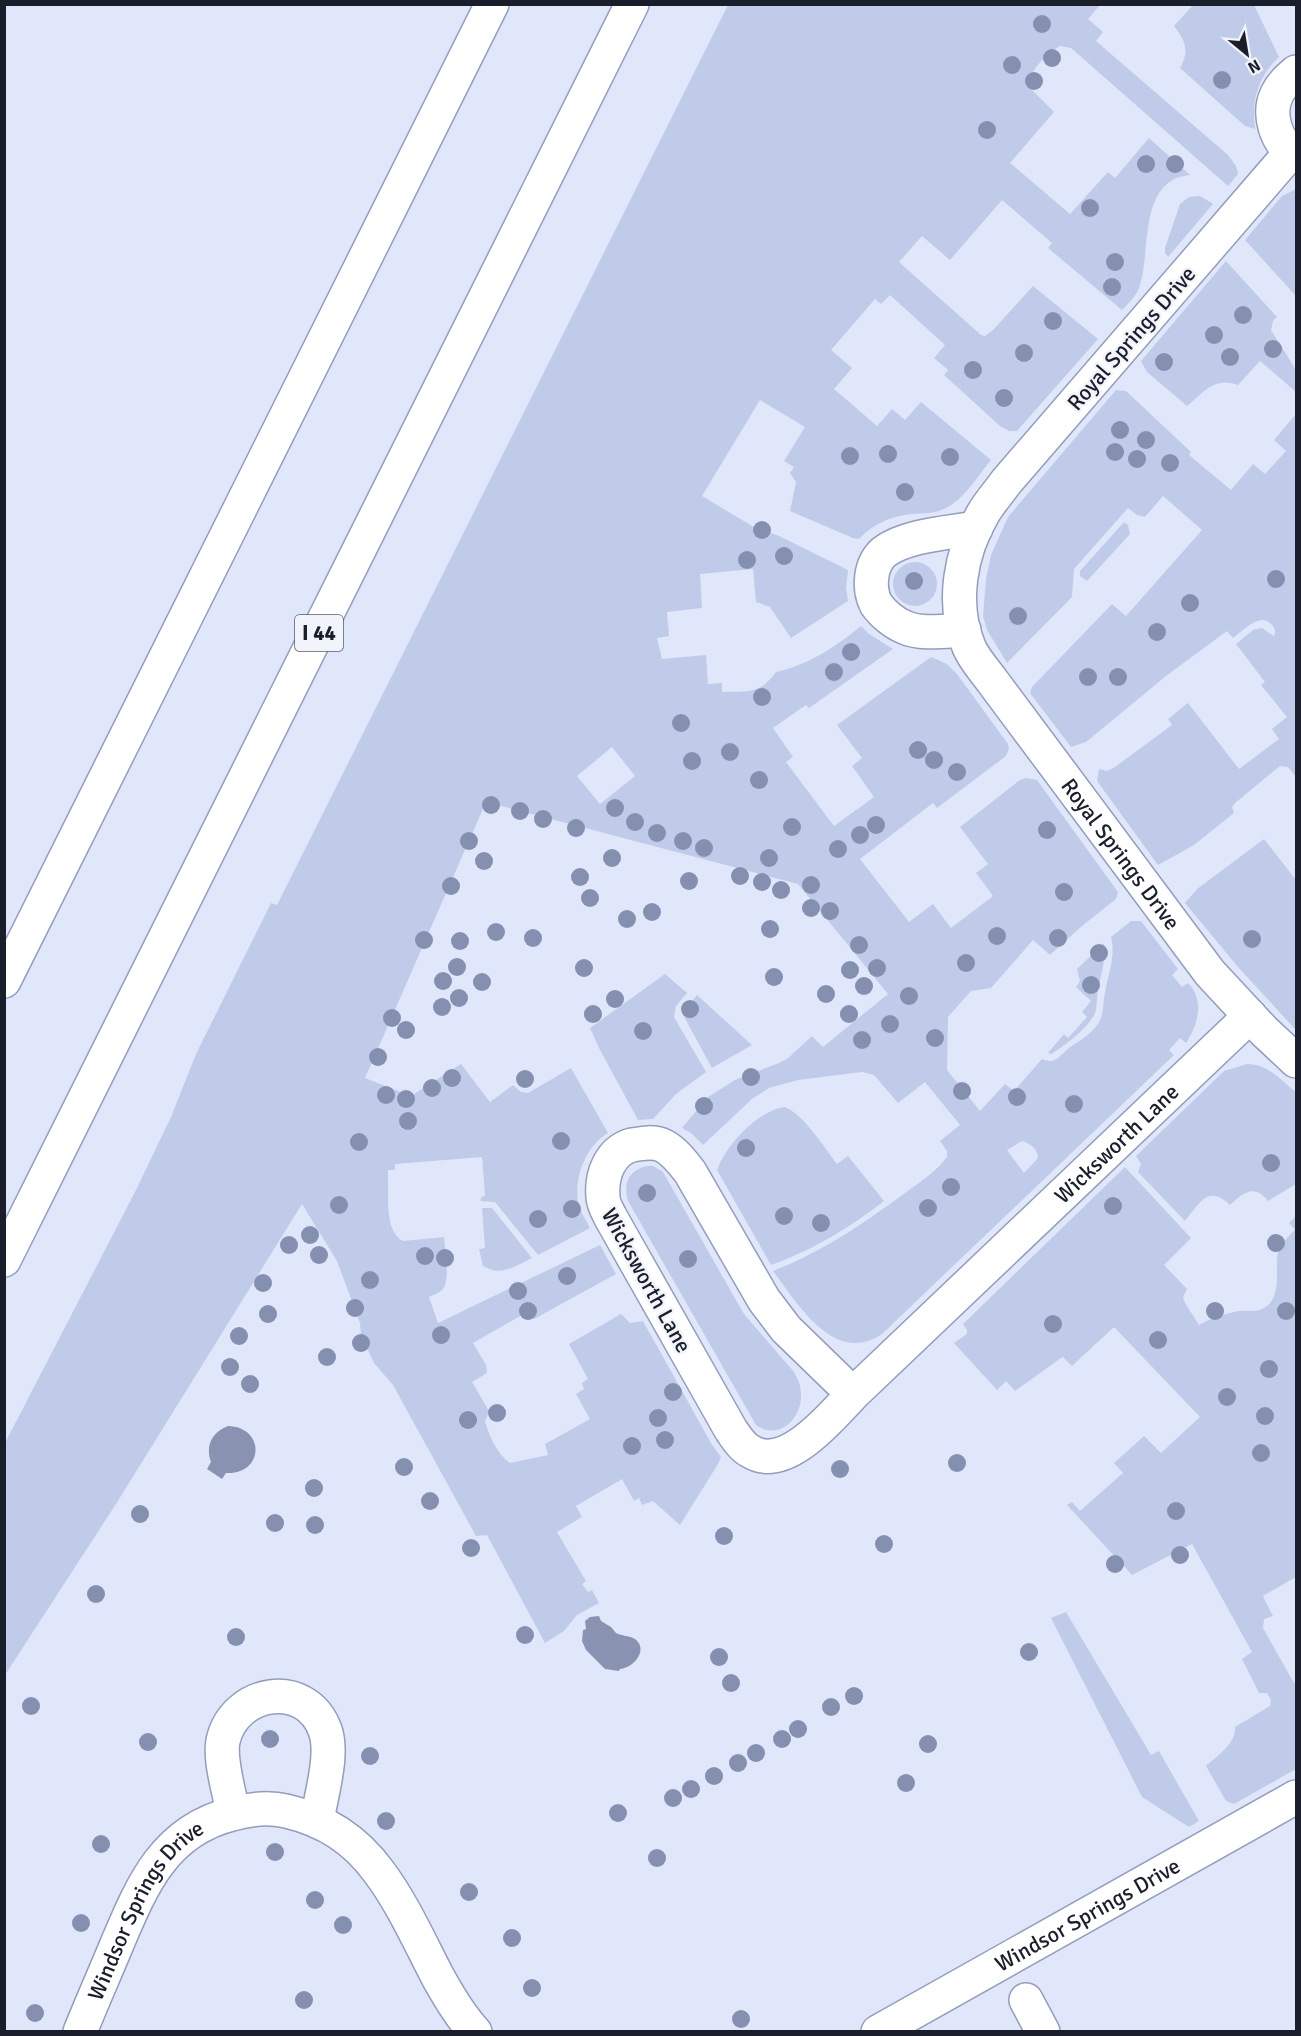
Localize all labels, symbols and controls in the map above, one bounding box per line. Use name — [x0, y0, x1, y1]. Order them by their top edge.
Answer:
north arrow — [1217, 24, 1277, 84]
text: N — [1244, 55, 1264, 78]
street label: Royal Springs Drive — [1061, 261, 1201, 416]
road number: I 44 — [295, 615, 343, 651]
street label: Royal Springs Drive — [1055, 773, 1186, 935]
street label: Wicksworth Lane — [1049, 1078, 1184, 1209]
street label: Wicksworth Lane — [596, 1203, 697, 1357]
street label: Windsor Springs Drive — [82, 1814, 208, 2004]
street label: Windsor Springs Drive — [990, 1852, 1185, 1978]

